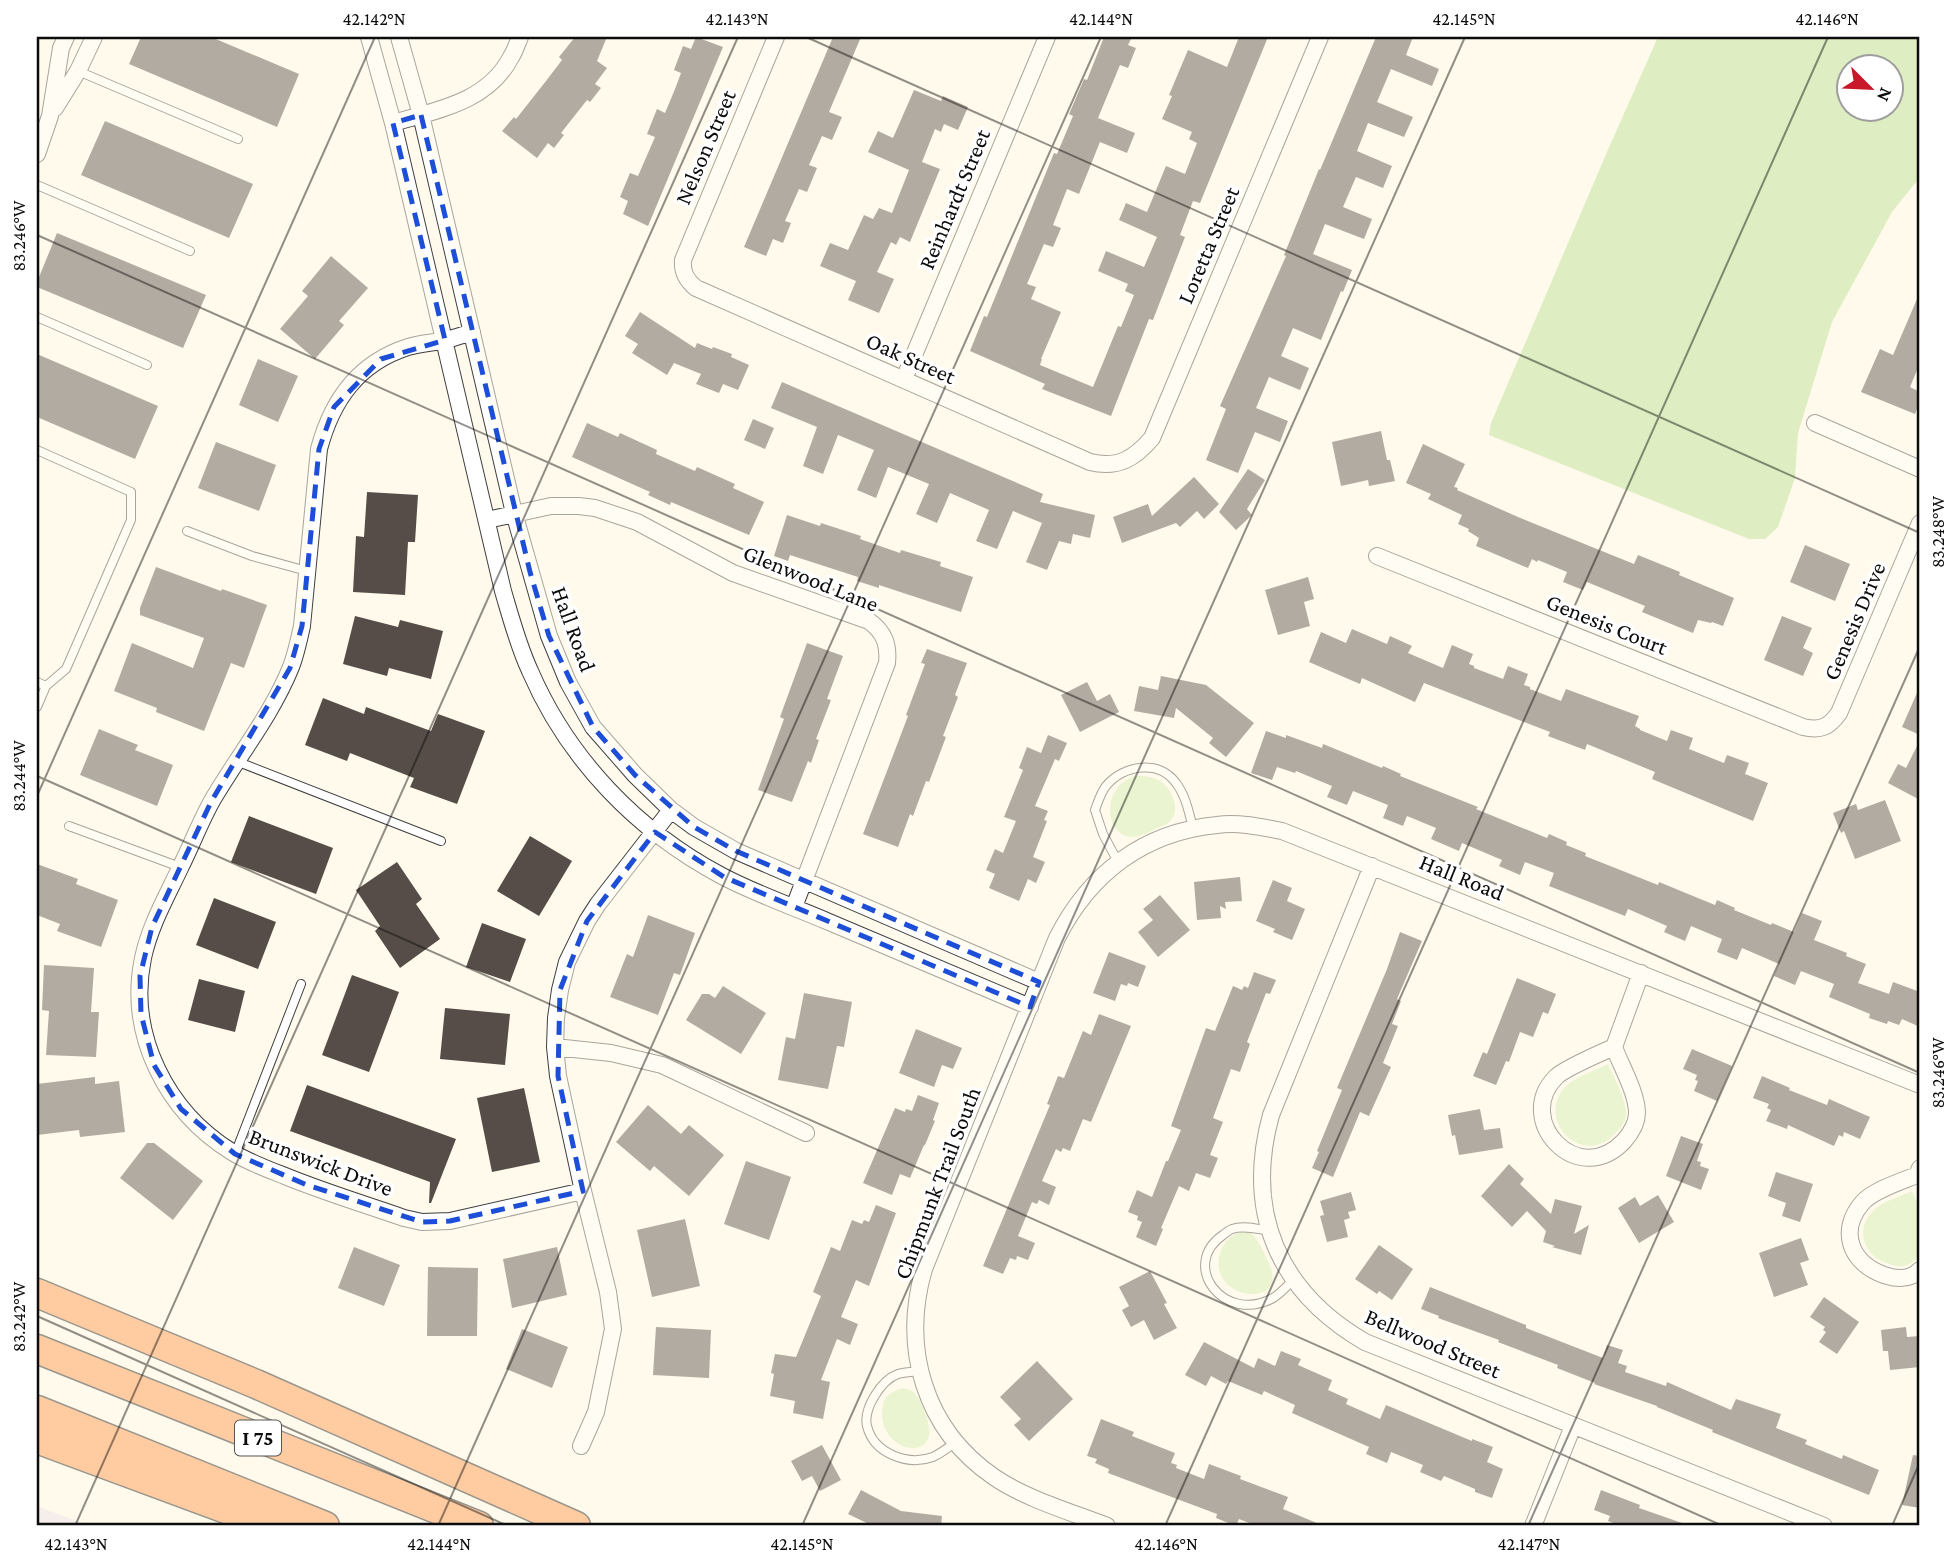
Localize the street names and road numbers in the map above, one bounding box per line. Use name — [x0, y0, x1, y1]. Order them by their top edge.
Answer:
street label: Nelson Street — [669, 85, 741, 208]
street label: Reinhardt Street — [913, 125, 995, 273]
street label: Loretta Street — [1172, 182, 1244, 307]
street label: Oak Street — [862, 327, 960, 389]
street label: Glenwood Lane — [740, 539, 882, 617]
street label: Genesis Drive — [1818, 558, 1890, 684]
street label: Hall Road — [547, 583, 601, 675]
street label: Genesis Court — [1543, 588, 1672, 660]
street label: Hall Road — [1416, 848, 1508, 906]
street label: Chipmunk Trail South — [888, 1083, 986, 1283]
street label: Brunswick Drive — [245, 1123, 397, 1201]
street label: Bellwood Street — [1361, 1303, 1505, 1383]
road number: I 75 — [235, 1420, 281, 1456]

